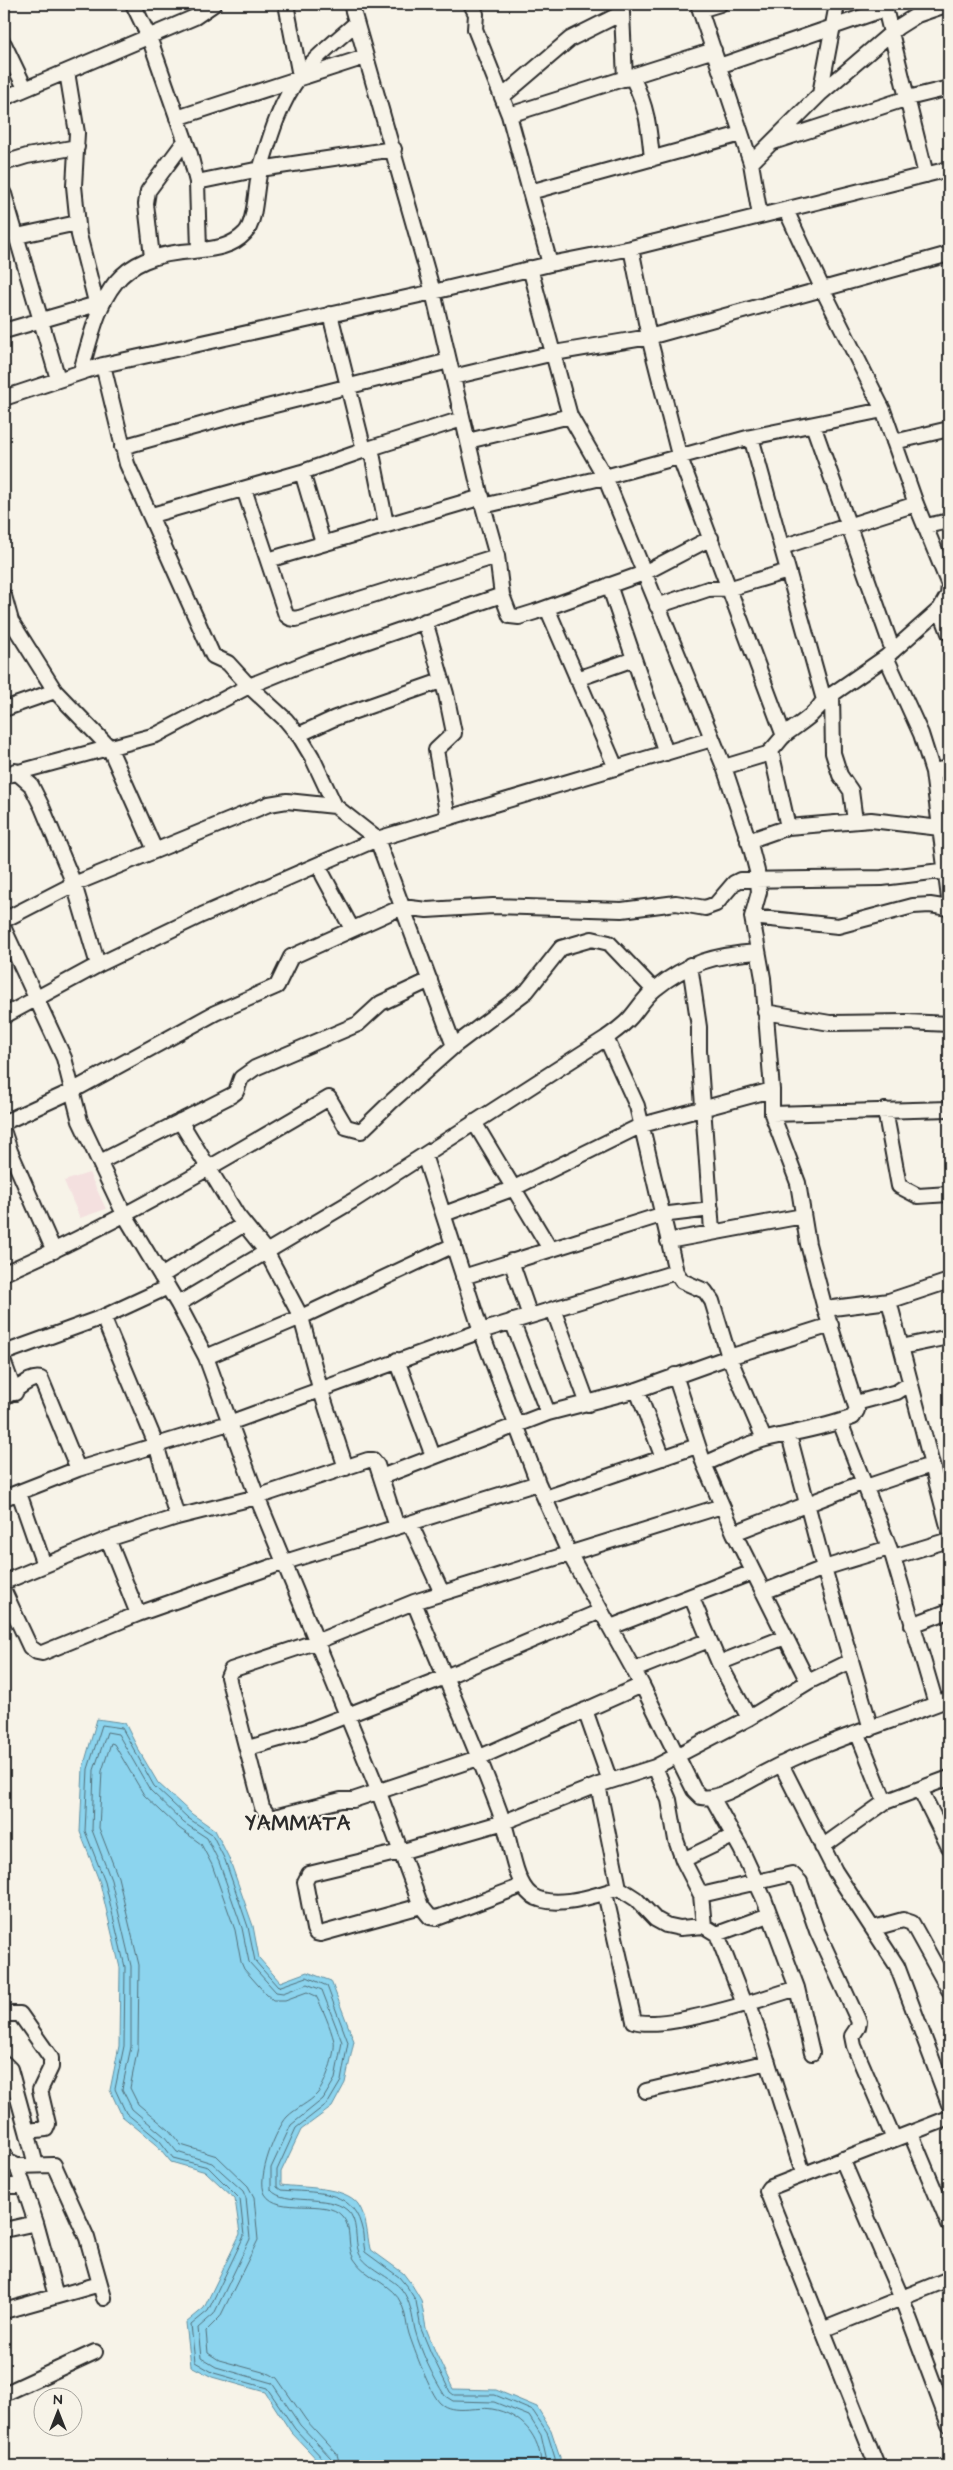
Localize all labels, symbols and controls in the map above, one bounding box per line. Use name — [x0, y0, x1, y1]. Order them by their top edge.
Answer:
district label: YAMMATA — [245, 1809, 351, 1838]
north arrow — [32, 2388, 82, 2438]
text: N — [54, 2390, 63, 2410]

